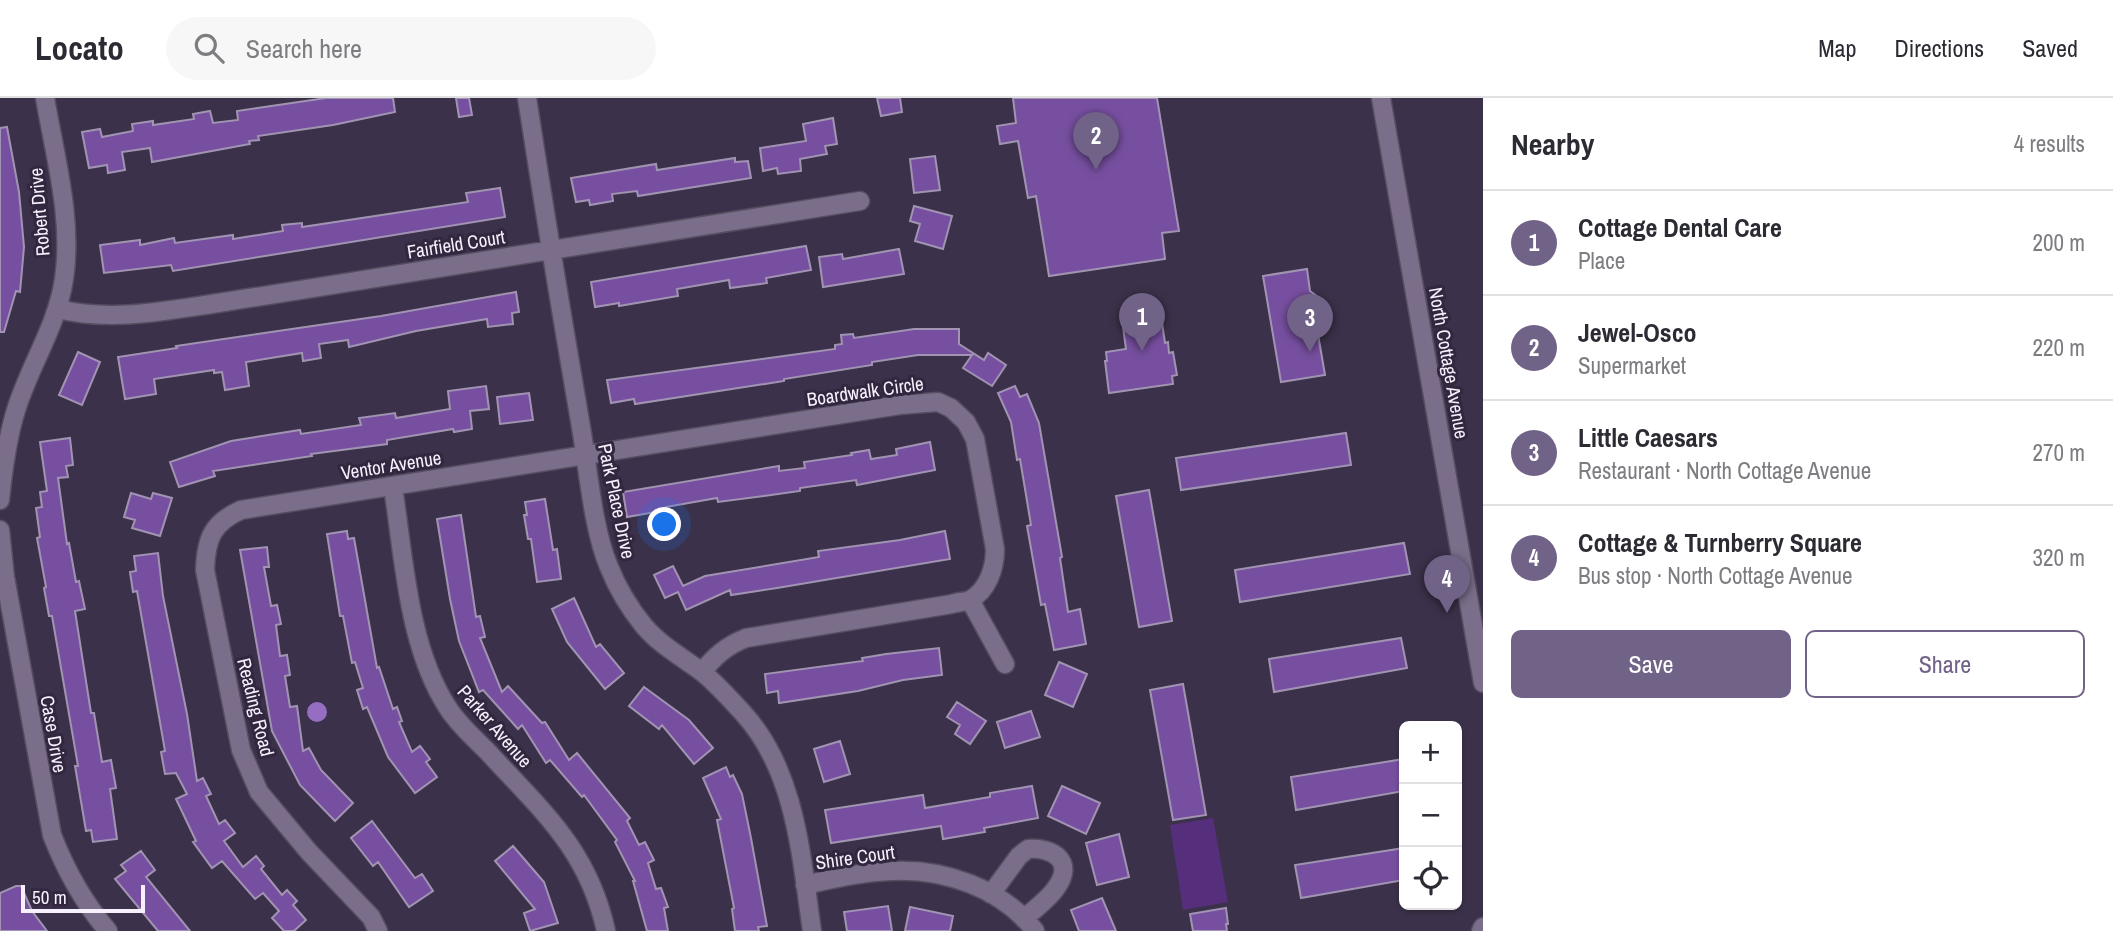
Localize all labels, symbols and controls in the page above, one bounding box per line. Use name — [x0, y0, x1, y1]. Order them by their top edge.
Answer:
search box — [166, 17, 656, 80]
text: Locato — [35, 26, 124, 70]
icon: search — [190, 29, 228, 67]
text: Search here — [246, 31, 362, 66]
text: Map — [1818, 32, 1856, 64]
text: Directions — [1894, 32, 1984, 64]
text: Saved — [2022, 32, 2078, 64]
pin: 2 — [1073, 112, 1119, 170]
text: Nearby — [1511, 124, 1594, 164]
text: 4 results — [2014, 128, 2085, 159]
street label: Robert Drive — [22, 167, 56, 257]
text: Cottage Dental Care — [1578, 210, 1782, 245]
street label: Fairfield Court — [405, 223, 507, 265]
text: 1 — [1529, 227, 1539, 258]
text: 200 m — [2033, 227, 2085, 258]
text: Place — [1578, 245, 1625, 276]
street label: North Cottage Avenue — [1423, 285, 1475, 441]
pin: 1 — [1119, 293, 1165, 351]
pin: 3 — [1287, 294, 1333, 352]
text: Jewel-Osco — [1578, 315, 1697, 350]
text: 2 — [1529, 332, 1539, 363]
text: 220 m — [2033, 332, 2085, 363]
text: Supermarket — [1578, 350, 1686, 381]
street label: Boardwalk Circle — [805, 370, 925, 412]
text: Little Caesars — [1578, 420, 1718, 455]
text: 3 — [1529, 437, 1539, 468]
text: 270 m — [2033, 437, 2085, 468]
street label: Park Place Drive — [592, 441, 642, 561]
street label: Ventor Avenue — [339, 444, 443, 486]
text: Restaurant · North Cottage Avenue — [1578, 455, 1871, 486]
your location — [647, 507, 681, 541]
text: Cottage & Turnberry Square — [1578, 525, 1862, 560]
text: 4 — [1529, 542, 1539, 573]
text: 320 m — [2033, 542, 2085, 573]
pin: 4 — [1424, 555, 1470, 613]
text: Bus stop · North Cottage Avenue — [1578, 560, 1852, 591]
button: Save — [1511, 630, 1791, 698]
button: Share — [1805, 630, 2085, 698]
street label: Reading Road — [231, 655, 281, 759]
street label: Parker Avenue — [452, 679, 538, 773]
street label: Case Drive — [34, 693, 74, 775]
map controls — [1399, 721, 1462, 910]
button: + — [1399, 721, 1462, 784]
button: − — [1399, 784, 1462, 847]
street label: Shire Court — [814, 838, 897, 875]
button: locate — [1399, 847, 1462, 910]
scale bar — [21, 882, 145, 914]
text: 50 m — [32, 884, 67, 910]

